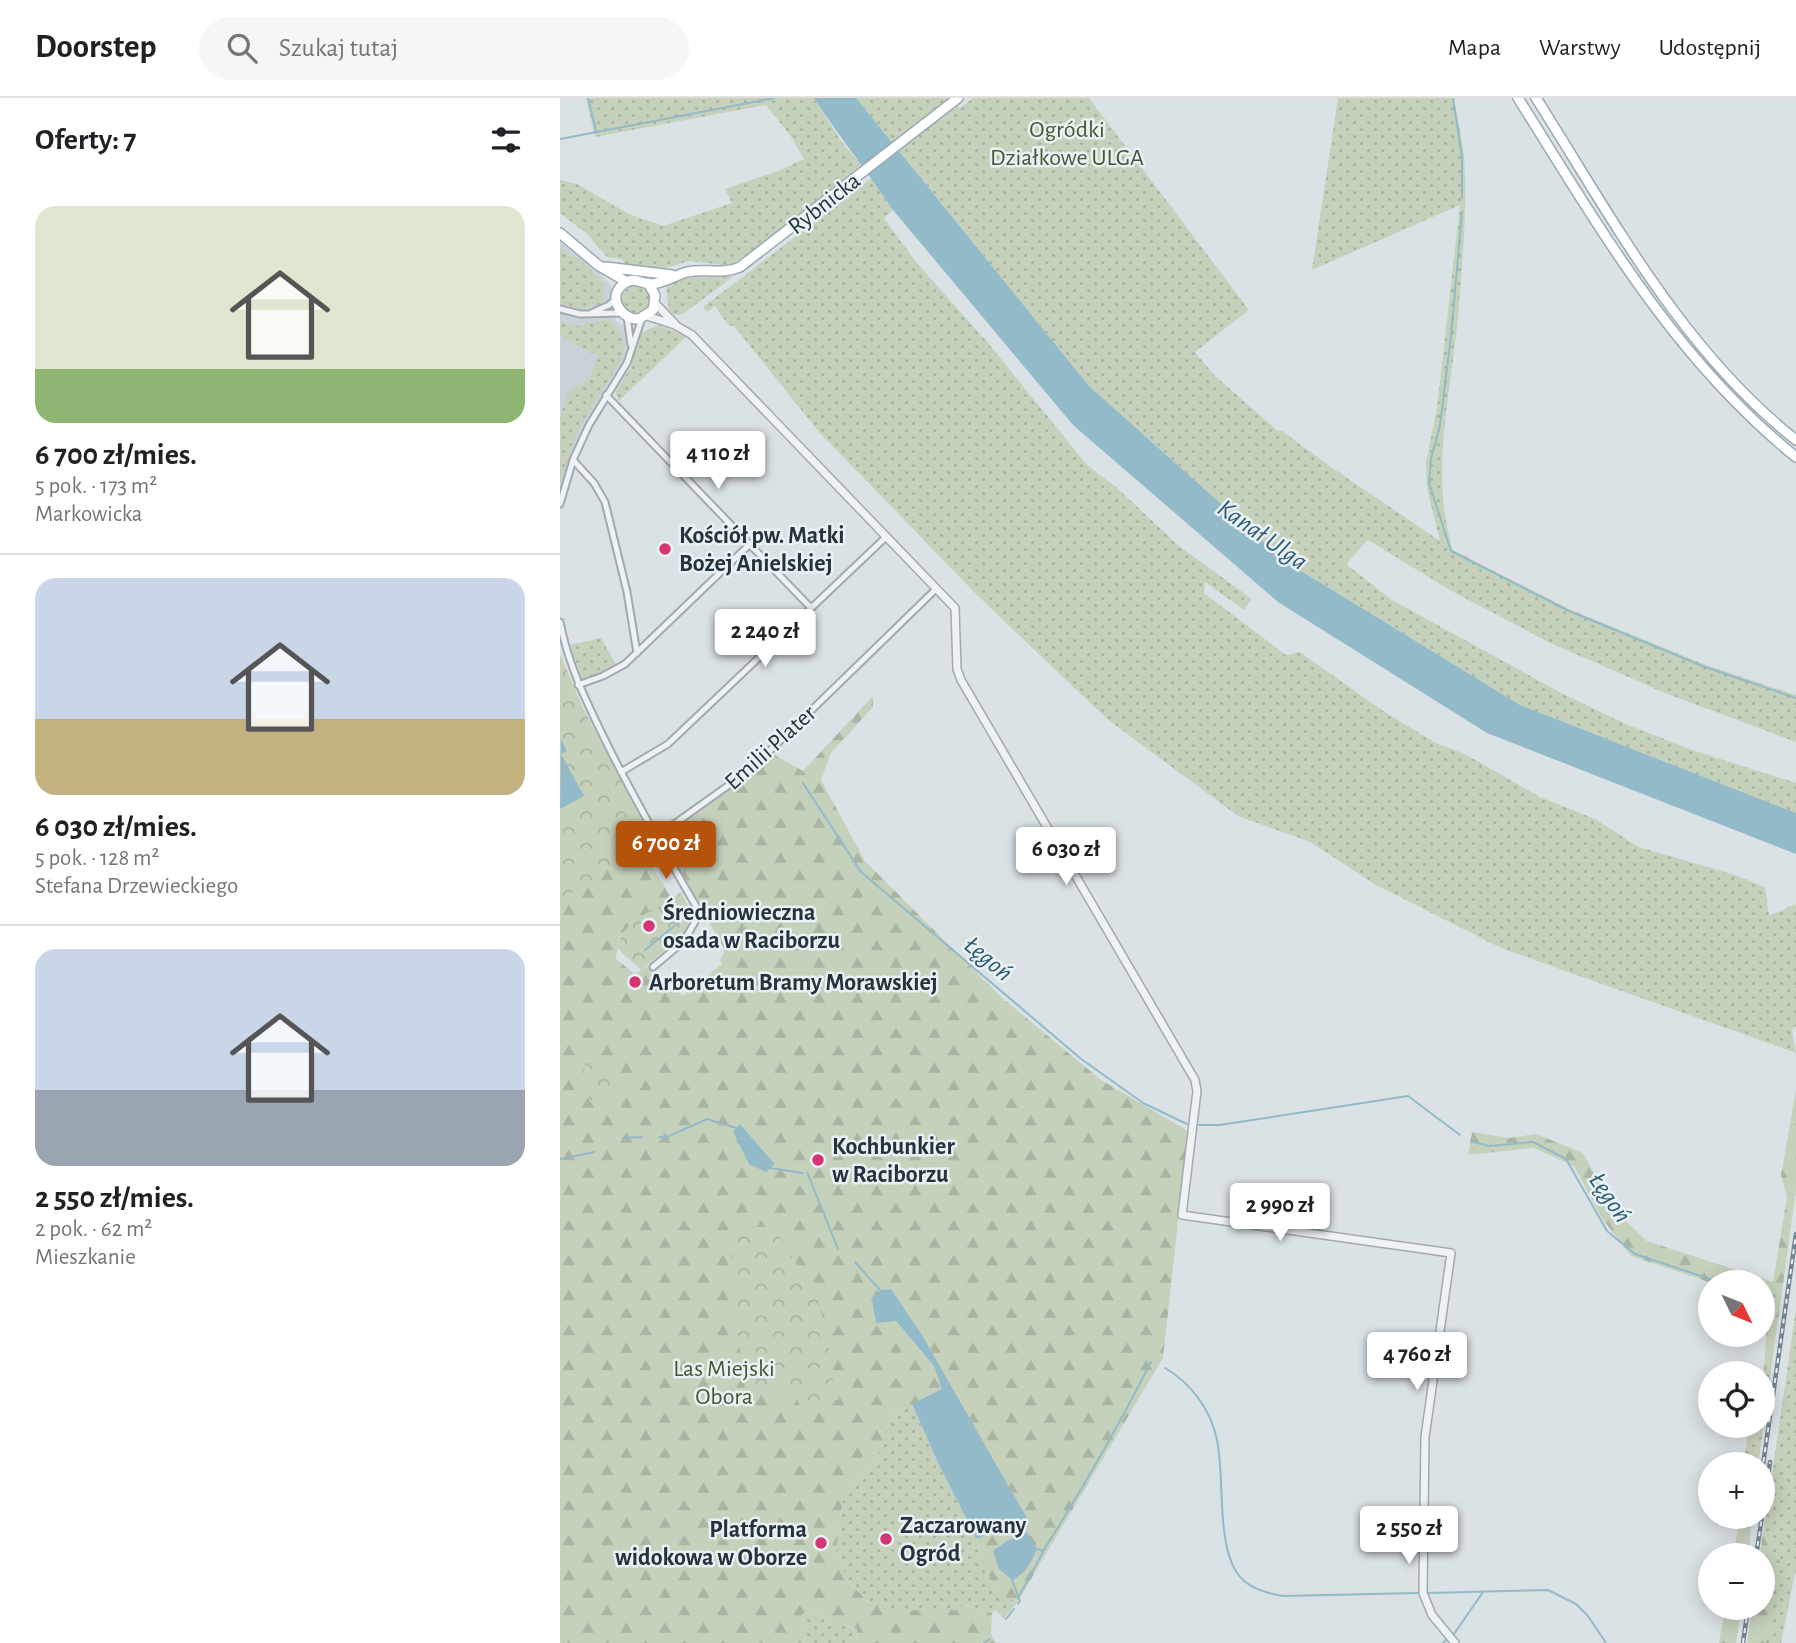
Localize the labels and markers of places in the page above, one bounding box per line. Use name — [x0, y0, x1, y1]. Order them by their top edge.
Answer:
pin: 4 110 zł — [646, 432, 790, 491]
place label: Kościół pw. Matki Bożej Anielskiej — [679, 524, 845, 576]
marker: Kościół pw. Matki Bożej Anielskiej — [657, 541, 673, 557]
pin: 2 240 zł — [693, 610, 837, 669]
pin: 6 700 zł — [594, 822, 738, 881]
pin: 6 030 zł — [994, 828, 1138, 887]
place label: Średniowieczna osada w Raciborzu — [663, 897, 841, 953]
marker: Średniowieczna osada w Raciborzu — [641, 918, 657, 934]
place label: Arboretum Bramy Morawskiej — [649, 971, 938, 995]
marker: Arboretum Bramy Morawskiej — [627, 974, 643, 990]
place label: Kochbunkier w Raciborzu — [832, 1135, 955, 1187]
marker: Kochbunkier w Raciborzu — [810, 1152, 826, 1168]
pin: 2 990 zł — [1208, 1184, 1352, 1243]
pin: 4 760 zł — [1345, 1332, 1489, 1392]
pin: 2 550 zł — [1337, 1506, 1481, 1566]
place label: Zaczarowany Ogród — [900, 1514, 1027, 1566]
place label: Platforma widokowa w Oborze — [615, 1518, 807, 1570]
marker: Zaczarowany Ogród — [878, 1531, 894, 1547]
marker: Platforma widokowa w Oborze — [813, 1535, 829, 1551]

